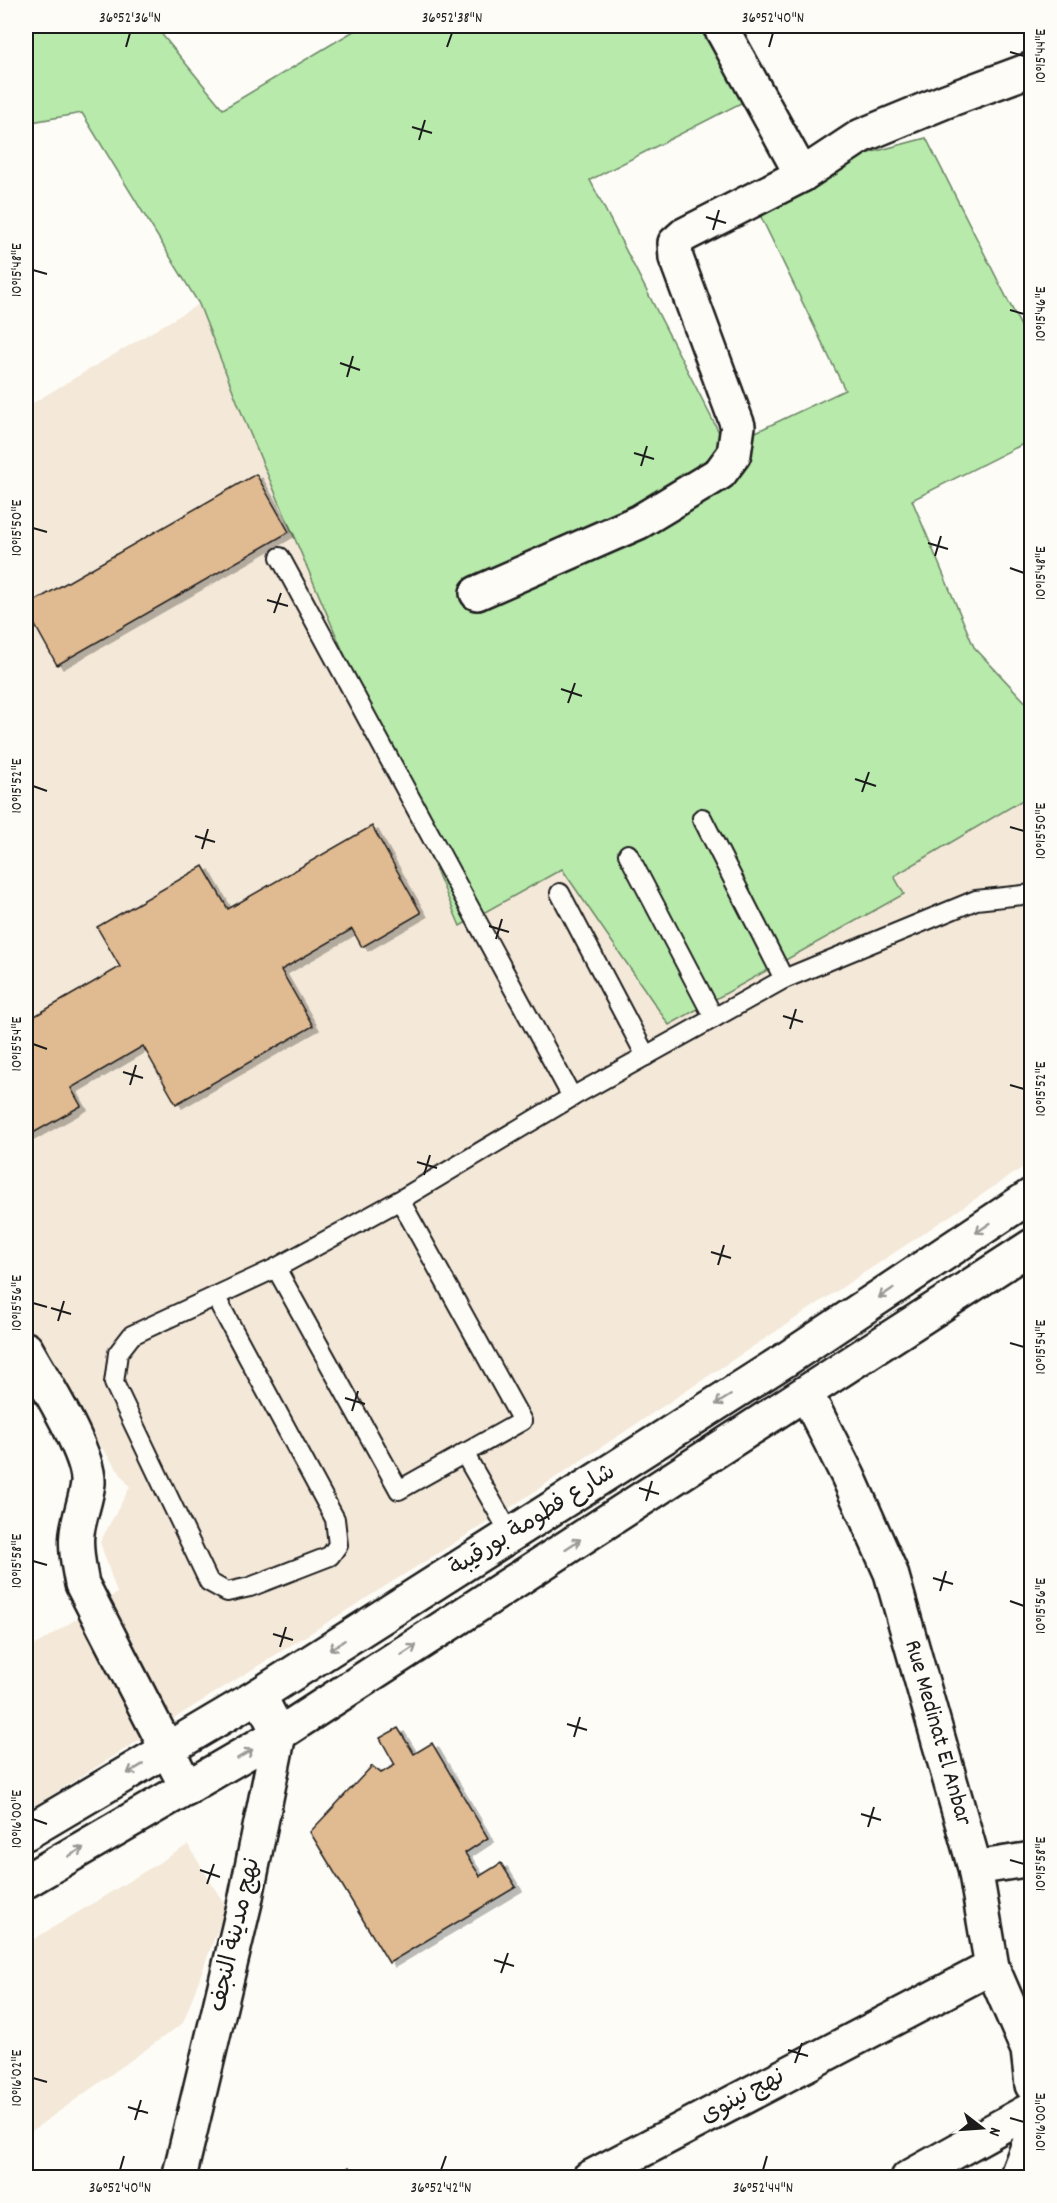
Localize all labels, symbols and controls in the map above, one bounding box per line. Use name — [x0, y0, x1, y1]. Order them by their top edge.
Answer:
text: 36°52'36"N — [99, 8, 161, 30]
text: 36°52'38"N — [422, 8, 482, 30]
text: 36°52'40"N — [742, 8, 804, 30]
text: 10°15'44"E — [1031, 29, 1053, 83]
text: 10°15'48"E — [7, 243, 29, 297]
text: 10°15'46"E — [1031, 286, 1053, 342]
text: 10°15'50"E — [7, 499, 29, 556]
text: 10°15'48"E — [1031, 546, 1053, 600]
text: 10°15'52"E — [7, 758, 29, 814]
text: 10°15'50"E — [1031, 802, 1053, 859]
text: 10°15'54"E — [7, 1016, 29, 1071]
text: 10°15'52"E — [1031, 1061, 1053, 1117]
one-way arrow — [975, 1222, 992, 1234]
text: 10°15'56"E — [7, 1275, 29, 1331]
one-way arrow — [878, 1287, 895, 1299]
text: 10°15'54"E — [1031, 1319, 1053, 1374]
one-way arrow — [715, 1394, 732, 1406]
street label: شارع فطومة بورقيبة — [443, 1456, 623, 1586]
text: 10°15'58"E — [7, 1534, 29, 1588]
one-way arrow — [564, 1538, 581, 1550]
text: 10°15'56"E — [1031, 1578, 1053, 1634]
street label: Rue Medinat El Anbar — [894, 1636, 980, 1830]
one-way arrow — [329, 1639, 346, 1652]
one-way arrow — [401, 1644, 417, 1656]
one-way arrow — [236, 1748, 253, 1760]
one-way arrow — [127, 1763, 144, 1775]
text: 10°16'00"E — [7, 1790, 29, 1848]
text: 10°15'58"E — [1031, 1837, 1053, 1891]
one-way arrow — [67, 1846, 84, 1858]
street label: نهج مدينة النجف — [202, 1855, 270, 2015]
text: 10°16'02"E — [7, 2049, 29, 2106]
street label: نهج نینوى — [695, 2061, 791, 2133]
text: 10°16'00"E — [1031, 2093, 1053, 2151]
north arrow — [952, 2098, 1012, 2158]
text: N — [982, 2125, 1006, 2139]
text: 36°52'40"N — [89, 2178, 151, 2200]
text: 36°52'42"N — [411, 2178, 471, 2200]
text: 36°52'44"N — [733, 2178, 793, 2200]

